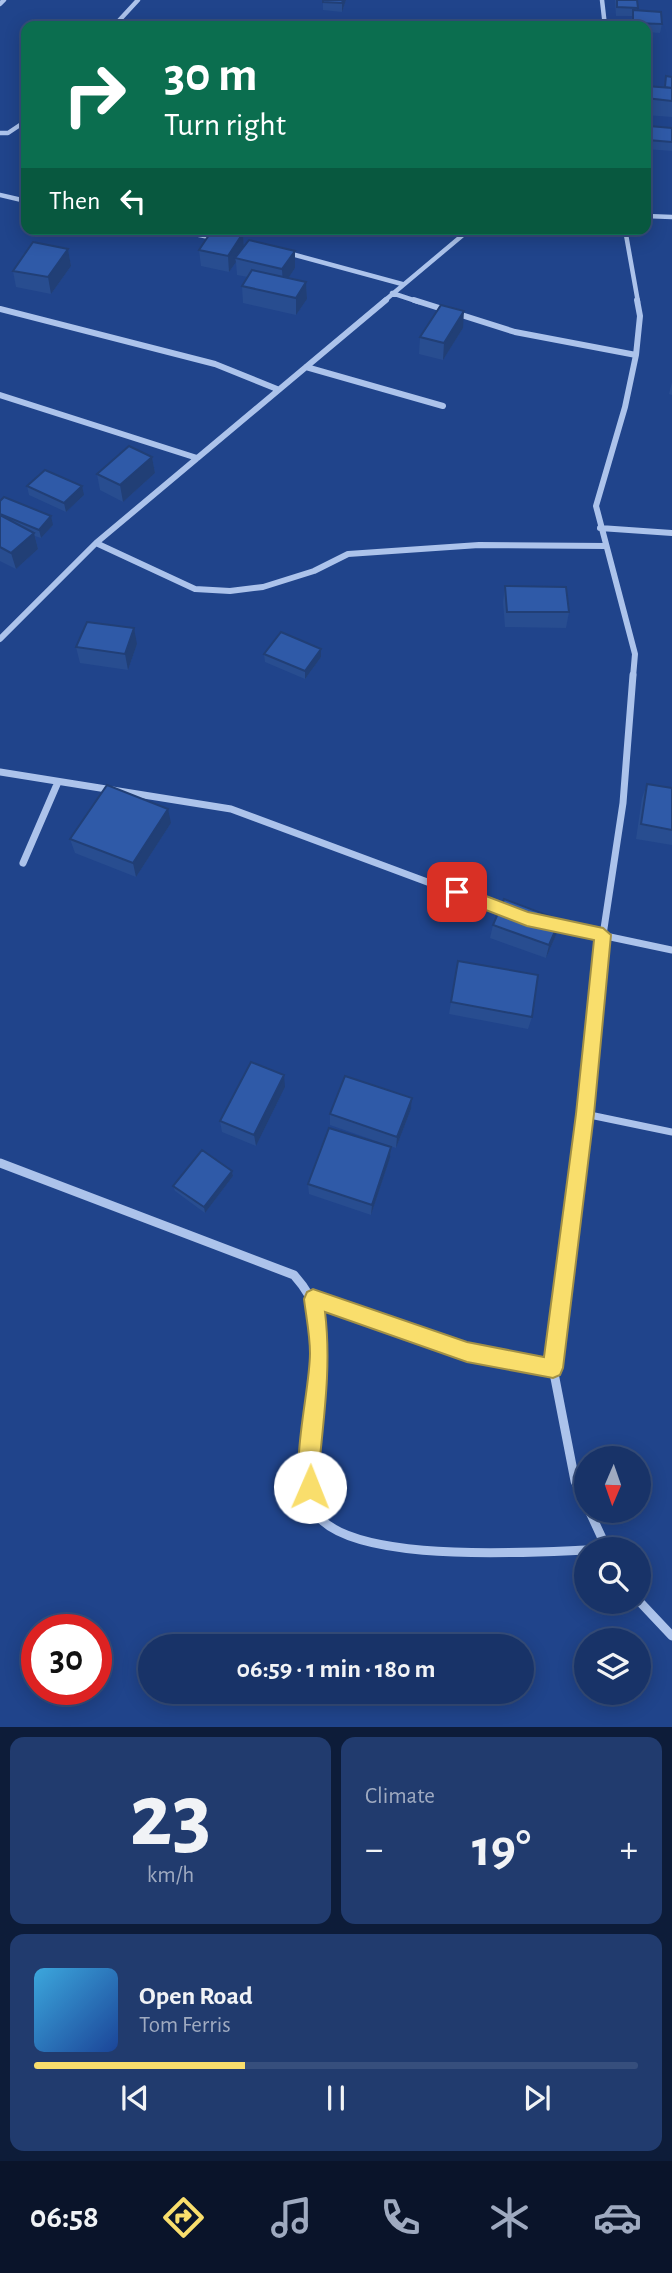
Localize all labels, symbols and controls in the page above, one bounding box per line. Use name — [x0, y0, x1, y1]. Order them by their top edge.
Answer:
icon: right — [49, 49, 140, 140]
text: 30 m — [164, 51, 258, 100]
text: Turn right — [164, 109, 286, 141]
icon: left — [114, 182, 152, 220]
text: Then — [49, 188, 100, 214]
pin — [427, 862, 487, 922]
icon: arrive — [438, 873, 476, 911]
north arrow — [574, 1446, 651, 1522]
map controls — [574, 1446, 651, 1705]
position arrow — [273, 1450, 347, 1524]
button: search — [574, 1537, 651, 1614]
speed limit sign: 30 — [21, 1614, 112, 1705]
button: layers — [574, 1628, 651, 1705]
text: 06:59 · 1 min · 180 m — [237, 1656, 435, 1682]
text: 23 — [129, 1771, 212, 1862]
text: Climate — [365, 1785, 435, 1808]
text: 19° — [472, 1823, 531, 1875]
text: − — [365, 1831, 383, 1869]
text: + — [620, 1831, 638, 1869]
text: km/h — [147, 1864, 194, 1887]
text: Open Road — [139, 1983, 253, 2009]
text: Tom Ferris — [139, 2014, 231, 2037]
icon: previous — [116, 2079, 154, 2117]
icon: pause — [317, 2079, 355, 2117]
icon: next — [518, 2079, 556, 2117]
icon: directions — [159, 2193, 208, 2242]
icon: music — [267, 2193, 316, 2242]
icon: phone — [376, 2193, 425, 2242]
icon: climate — [485, 2193, 534, 2242]
icon: car — [593, 2193, 642, 2242]
text: 06:58 — [30, 2201, 99, 2233]

